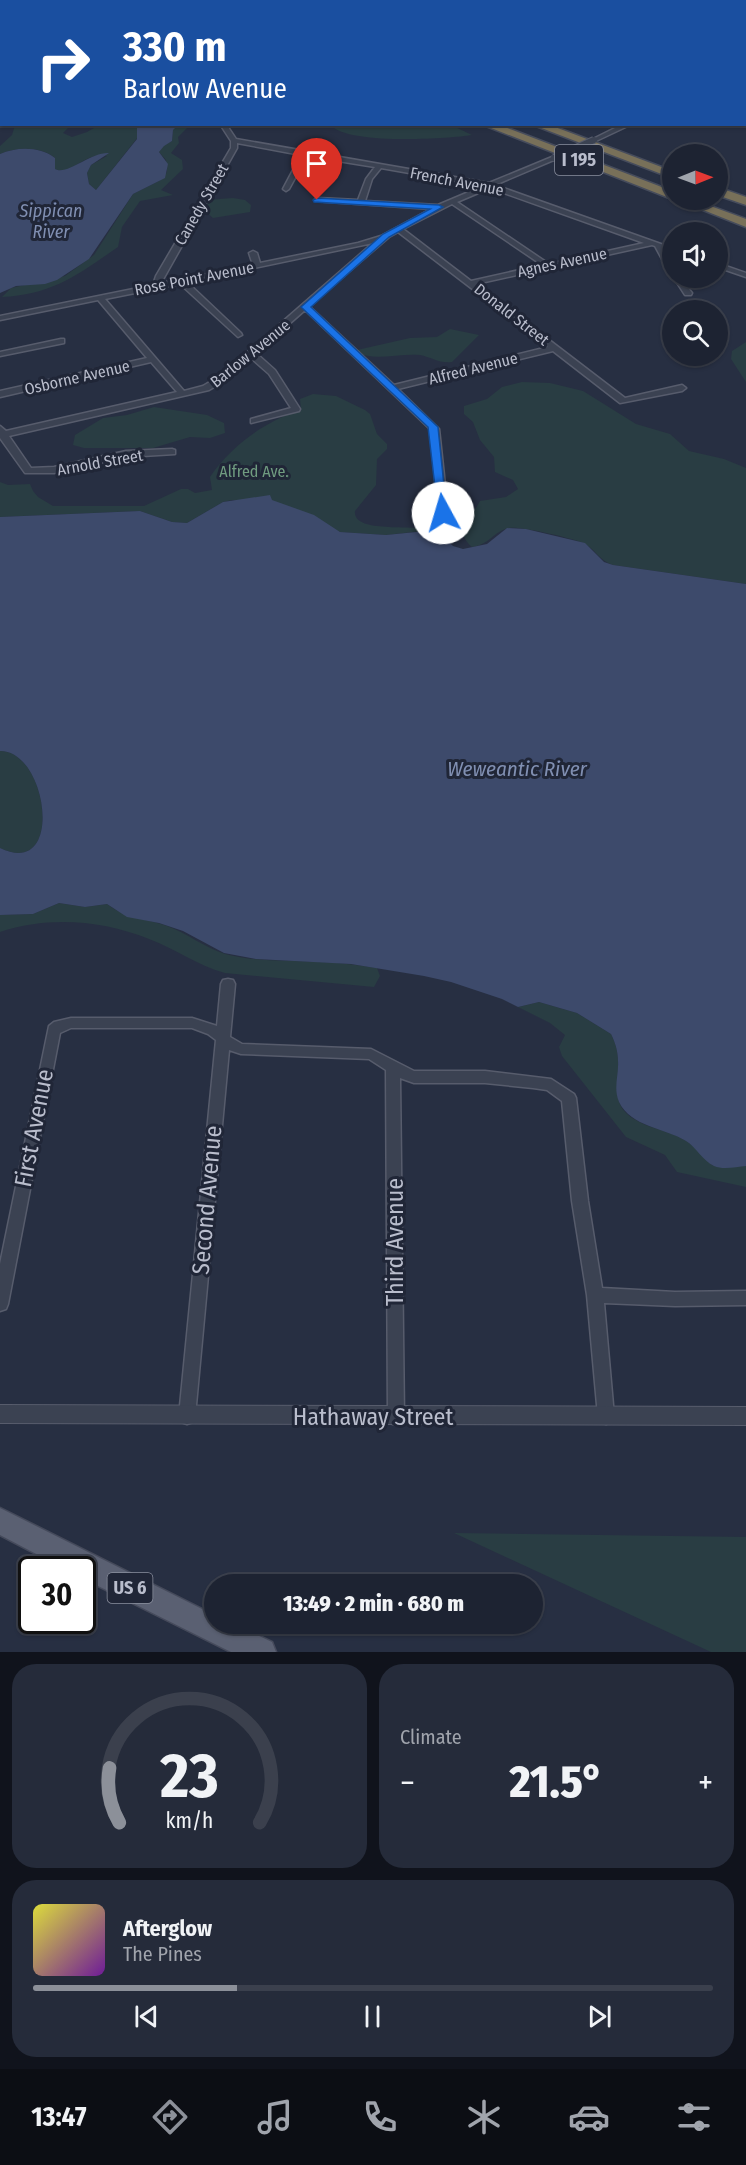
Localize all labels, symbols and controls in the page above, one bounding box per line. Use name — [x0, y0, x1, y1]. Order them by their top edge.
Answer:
text: 330 m — [123, 22, 226, 72]
icon: right — [24, 24, 102, 102]
text: Barlow Avenue — [123, 73, 287, 105]
pin — [291, 138, 342, 200]
north arrow — [662, 144, 728, 210]
map controls — [662, 144, 728, 366]
road number: I 195 — [555, 145, 603, 175]
icon: arrive — [300, 147, 333, 180]
street label: Canedy Street — [170, 159, 233, 248]
street label: French Avenue — [408, 163, 505, 200]
water label: Sippican River — [19, 200, 82, 243]
button: sound — [662, 222, 728, 288]
street label: Agnes Avenue — [516, 244, 609, 281]
street label: Rose Point Avenue — [133, 258, 256, 299]
street label: Donald Street — [471, 279, 553, 350]
button: search — [662, 300, 728, 366]
street label: Barlow Avenue — [207, 315, 294, 391]
street label: Alfred Avenue — [427, 348, 520, 389]
street label: Osborne Avenue — [23, 356, 132, 399]
street label: Arnold Street — [56, 445, 145, 479]
park label: Alfred Ave. — [219, 462, 289, 481]
position arrow — [411, 481, 475, 545]
water label: Weweantic River — [447, 756, 588, 782]
street label: First Avenue — [9, 1067, 59, 1189]
street label: Second Avenue — [187, 1124, 227, 1276]
street label: Third Avenue — [381, 1178, 409, 1306]
street label: Hathaway Street — [293, 1403, 453, 1431]
speed limit sign: 30 — [18, 1556, 96, 1634]
road number: US 6 — [108, 1573, 152, 1603]
text: 13:49 · 2 min · 680 m — [283, 1590, 464, 1617]
text: Climate — [400, 1725, 462, 1749]
text: 23 — [159, 1739, 219, 1814]
text: 21.5° — [509, 1755, 603, 1809]
text: − — [400, 1763, 415, 1803]
text: + — [698, 1763, 713, 1803]
text: km/h — [166, 1808, 213, 1834]
text: Afterglow — [123, 1915, 212, 1942]
text: The Pines — [123, 1942, 202, 1966]
icon: previous — [130, 2000, 163, 2033]
icon: pause — [356, 2000, 389, 2033]
icon: next — [583, 2000, 616, 2033]
icon: directions — [149, 2096, 191, 2138]
icon: music — [254, 2096, 296, 2138]
icon: phone — [359, 2096, 401, 2138]
icon: climate — [463, 2096, 505, 2138]
icon: car — [568, 2096, 610, 2138]
icon: filters — [673, 2096, 715, 2138]
text: 13:47 — [31, 2101, 86, 2133]

